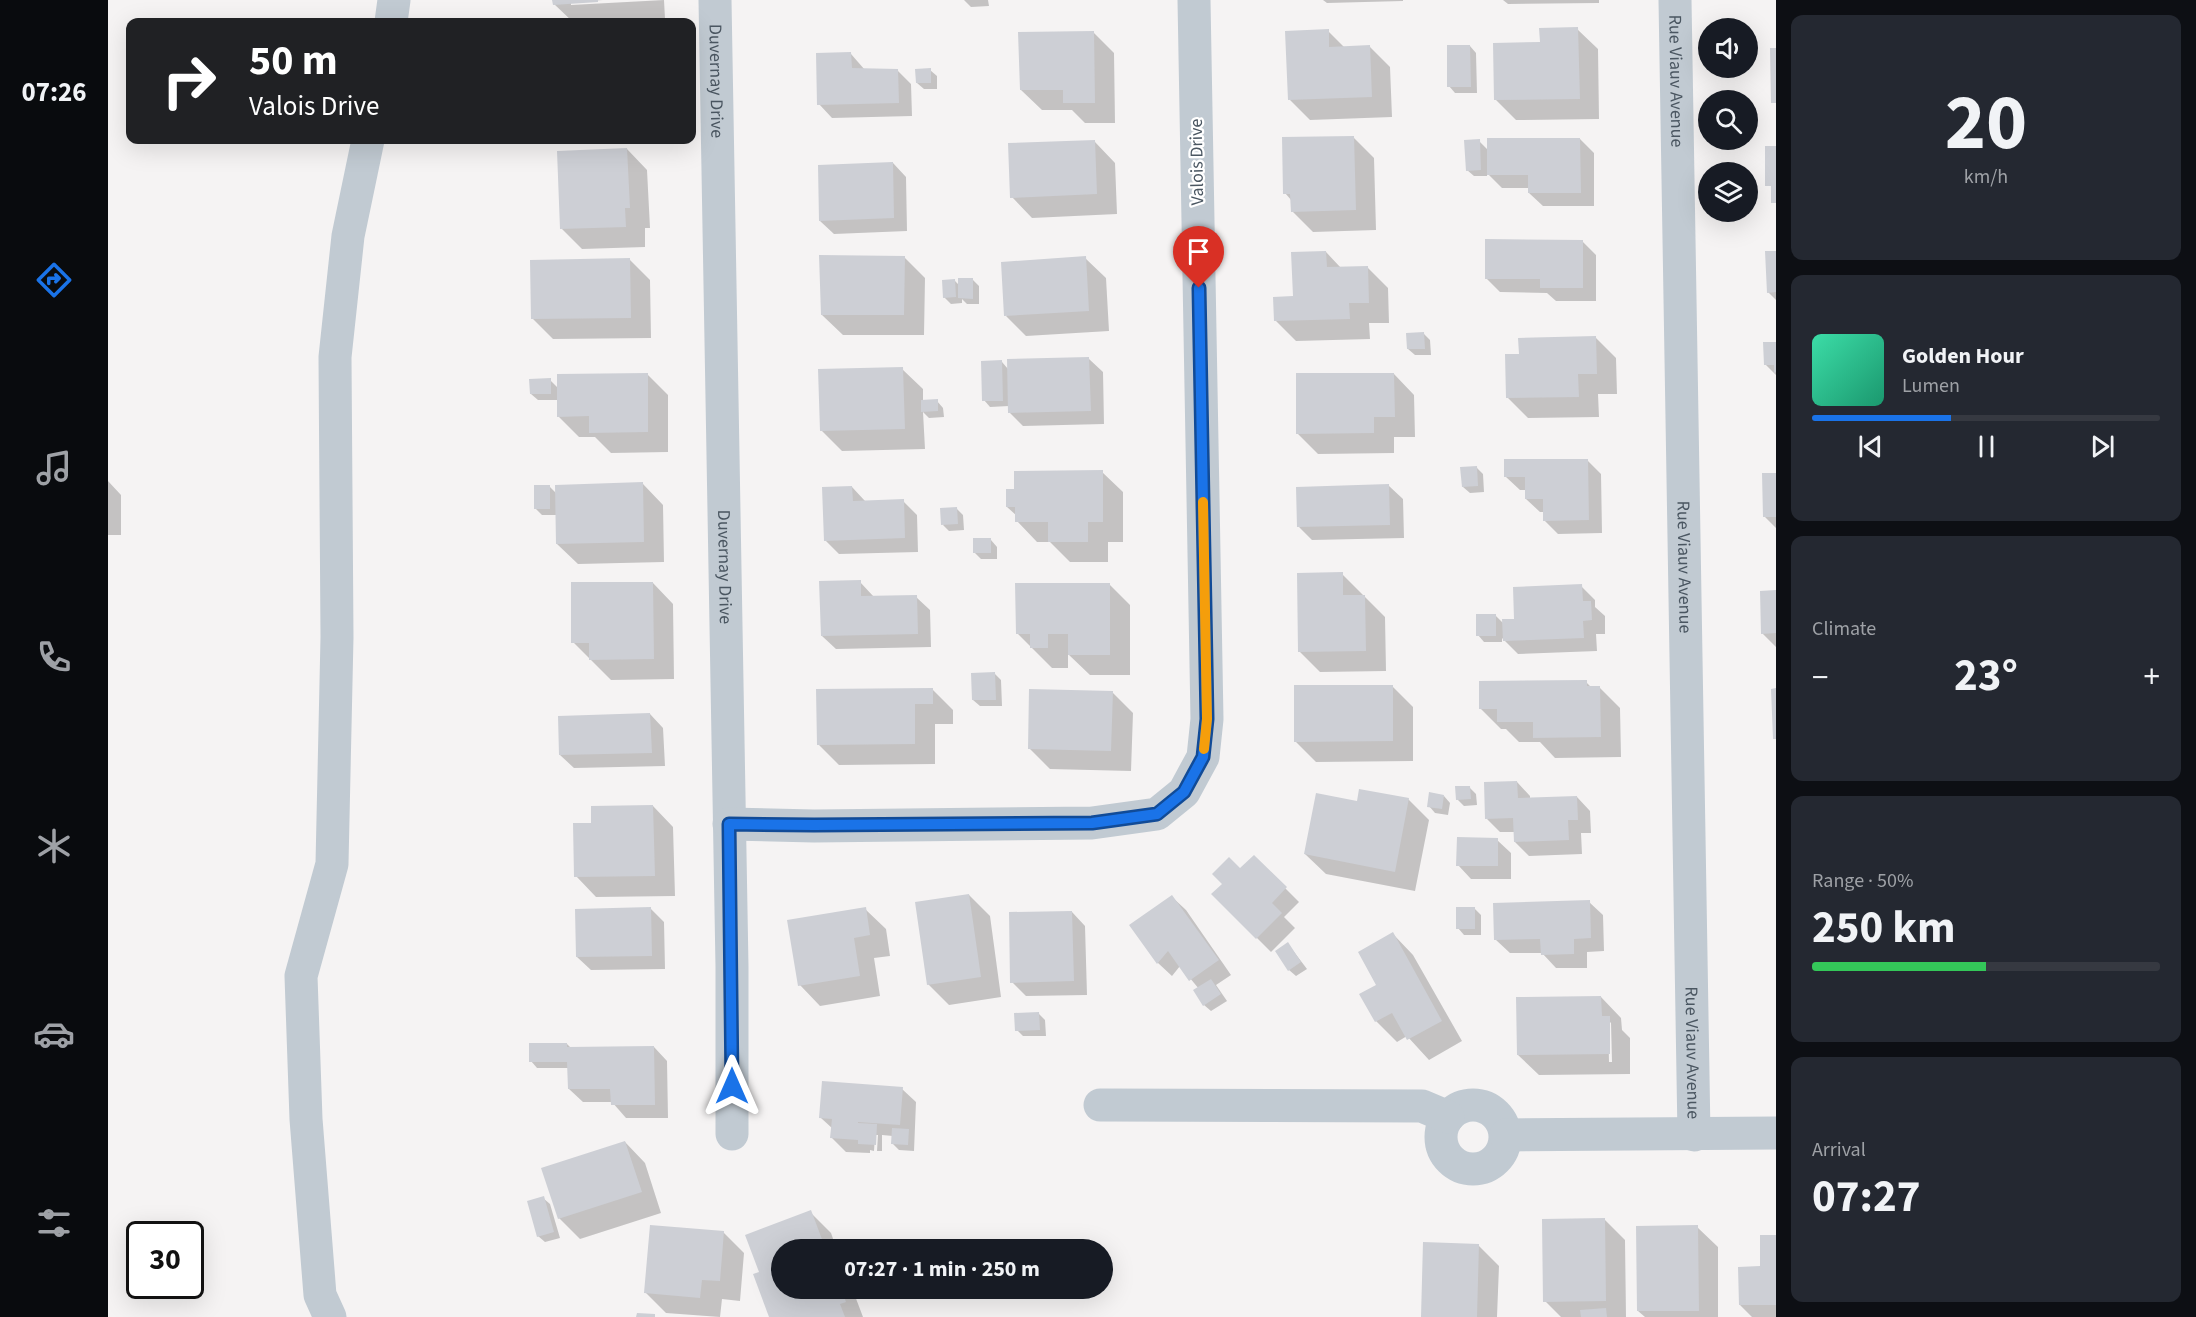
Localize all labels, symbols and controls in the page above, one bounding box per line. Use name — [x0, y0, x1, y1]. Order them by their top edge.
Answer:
street label: Rue Viauv Avenue — [1663, 14, 1690, 148]
map controls — [1698, 18, 1758, 222]
button: sound — [1698, 18, 1758, 78]
street label: Duvernay Drive — [703, 24, 730, 138]
text: 50 m — [249, 31, 338, 91]
icon: right — [150, 42, 228, 120]
text: 20 — [1945, 68, 2027, 179]
text: 07:26 — [21, 73, 87, 112]
text: Valois Drive — [249, 87, 379, 126]
button: search — [1698, 90, 1758, 150]
street label: Valois Drive — [1184, 118, 1210, 206]
button: layers — [1698, 162, 1758, 222]
text: km/h — [1964, 163, 2008, 191]
pin — [1173, 226, 1224, 288]
icon: arrive — [1182, 235, 1215, 268]
icon: directions — [33, 259, 75, 301]
text: Golden Hour — [1902, 340, 2024, 372]
text: Lumen — [1902, 372, 1960, 400]
icon: previous — [1854, 430, 1887, 463]
icon: pause — [1970, 430, 2003, 463]
icon: next — [2086, 430, 2119, 463]
icon: music — [33, 447, 75, 489]
street label: Rue Viauv Avenue — [1671, 500, 1698, 634]
street label: Duvernay Drive — [711, 509, 738, 624]
text: Climate — [1812, 615, 1876, 643]
icon: phone — [33, 636, 75, 678]
text: 23° — [1954, 644, 2018, 708]
text: − — [1812, 654, 1828, 701]
text: + — [2144, 654, 2160, 701]
icon: climate — [33, 825, 75, 867]
text: Range · 50% — [1812, 867, 1913, 895]
text: 250 km — [1812, 896, 1956, 960]
street label: Rue Viauv Avenue — [1679, 986, 1706, 1119]
icon: car — [33, 1013, 75, 1055]
position arrow — [700, 1054, 764, 1118]
text: Arrival — [1812, 1136, 1866, 1164]
text: 07:27 — [1812, 1165, 1921, 1229]
icon: filters — [33, 1202, 75, 1244]
speed limit sign: 30 — [126, 1221, 204, 1299]
text: 07:27 · 1 min · 250 m — [844, 1253, 1040, 1285]

